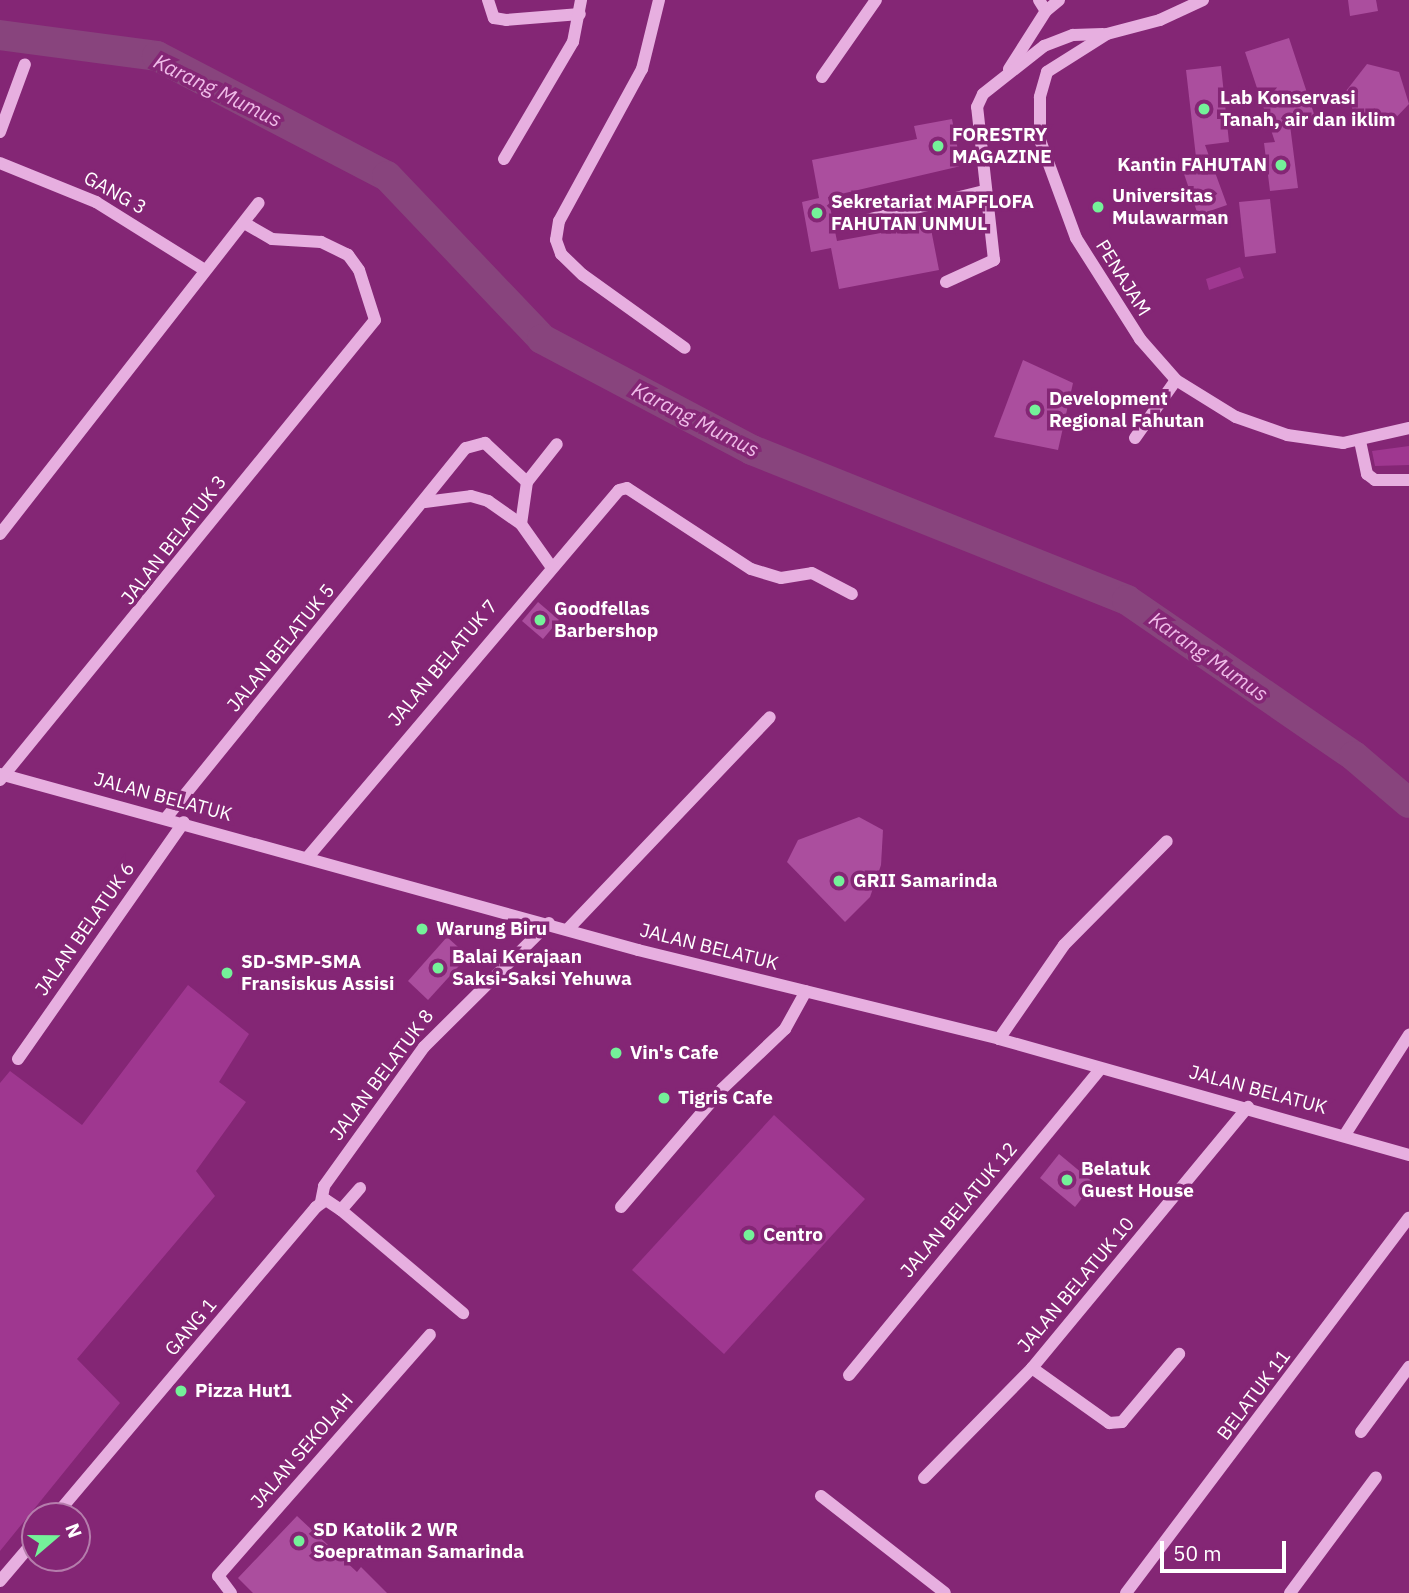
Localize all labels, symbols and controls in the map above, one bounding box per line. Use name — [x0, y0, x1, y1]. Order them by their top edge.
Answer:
water label: Karang Mumus — [150, 48, 286, 132]
place label: Lab Konservasi Tanah, air dan iklim — [1220, 87, 1396, 131]
marker: Lab Konservasi Tanah, air dan iklim — [1194, 99, 1214, 119]
place label: FORESTRY MAGAZINE — [952, 124, 1052, 168]
marker: FORESTRY MAGAZINE — [930, 138, 946, 154]
place label: Kantin FAHUTAN — [1117, 154, 1267, 176]
marker: Kantin FAHUTAN — [1273, 157, 1289, 173]
street label: GANG 3 — [80, 167, 150, 219]
place label: Universitas Mulawarman — [1112, 185, 1229, 229]
place label: Sekretariat MAPFLOFA FAHUTAN UNMUL — [831, 191, 1034, 235]
marker: Universitas Mulawarman — [1090, 199, 1106, 215]
marker: Sekretariat MAPFLOFA FAHUTAN UNMUL — [809, 205, 825, 221]
street label: PENAJAM — [1091, 236, 1155, 320]
water label: Karang Mumus — [628, 376, 764, 462]
place label: Development Regional Fahutan — [1049, 388, 1204, 432]
marker: Development Regional Fahutan — [1027, 402, 1043, 418]
street label: JALAN BELATUK 3 — [116, 471, 232, 609]
street label: JALAN BELATUK 5 — [223, 580, 339, 716]
street label: JALAN BELATUK 7 — [384, 595, 502, 731]
place label: Goodfellas Barbershop — [554, 598, 658, 642]
water label: Karang Mumus — [1145, 606, 1273, 706]
marker: Goodfellas Barbershop — [532, 612, 548, 628]
street label: JALAN BELATUK — [92, 768, 234, 826]
street label: JALAN BELATUK 6 — [30, 858, 140, 1000]
place label: GRII Samarinda — [853, 870, 998, 892]
marker: GRII Samarinda — [831, 873, 847, 889]
place label: Warung Biru — [436, 918, 547, 940]
street label: JALAN BELATUK — [637, 919, 781, 975]
marker: Warung Biru — [414, 921, 430, 937]
place label: Balai Kerajaan Saksi-Saksi Yehuwa — [452, 946, 632, 990]
place label: SD-SMP-SMA Fransiskus Assisi — [241, 951, 394, 995]
marker: Balai Kerajaan Saksi-Saksi Yehuwa — [430, 960, 446, 976]
marker: SD-SMP-SMA Fransiskus Assisi — [219, 965, 235, 981]
street label: JALAN BELATUK 8 — [325, 1005, 439, 1145]
place label: Vin's Cafe — [630, 1042, 719, 1064]
marker: Vin's Cafe — [608, 1045, 624, 1061]
street label: JALAN BELATUK — [1187, 1061, 1329, 1119]
place label: Tigris Cafe — [678, 1087, 773, 1109]
marker: Tigris Cafe — [656, 1090, 672, 1106]
street label: JALAN BELATUK 12 — [896, 1138, 1022, 1282]
place label: Belatuk Guest House — [1081, 1158, 1194, 1202]
marker: Belatuk Guest House — [1059, 1172, 1075, 1188]
street label: JALAN BELATUK 10 — [1013, 1213, 1139, 1357]
place label: Centro — [763, 1224, 823, 1246]
marker: Centro — [741, 1227, 757, 1243]
street label: GANG 1 — [160, 1294, 222, 1360]
street label: BELATUK 11 — [1213, 1345, 1295, 1445]
place label: Pizza Hut1 — [195, 1380, 292, 1402]
marker: Pizza Hut1 — [173, 1383, 189, 1399]
street label: JALAN SEKOLAH — [246, 1389, 358, 1513]
north arrow — [21, 1502, 91, 1572]
place label: SD Katolik 2 WR Soepratman Samarinda — [313, 1519, 524, 1563]
text: N — [60, 1520, 87, 1541]
scale bar — [1164, 1526, 1290, 1570]
marker: SD Katolik 2 WR Soepratman Samarinda — [291, 1533, 307, 1549]
text: 50 m — [1173, 1539, 1222, 1567]

